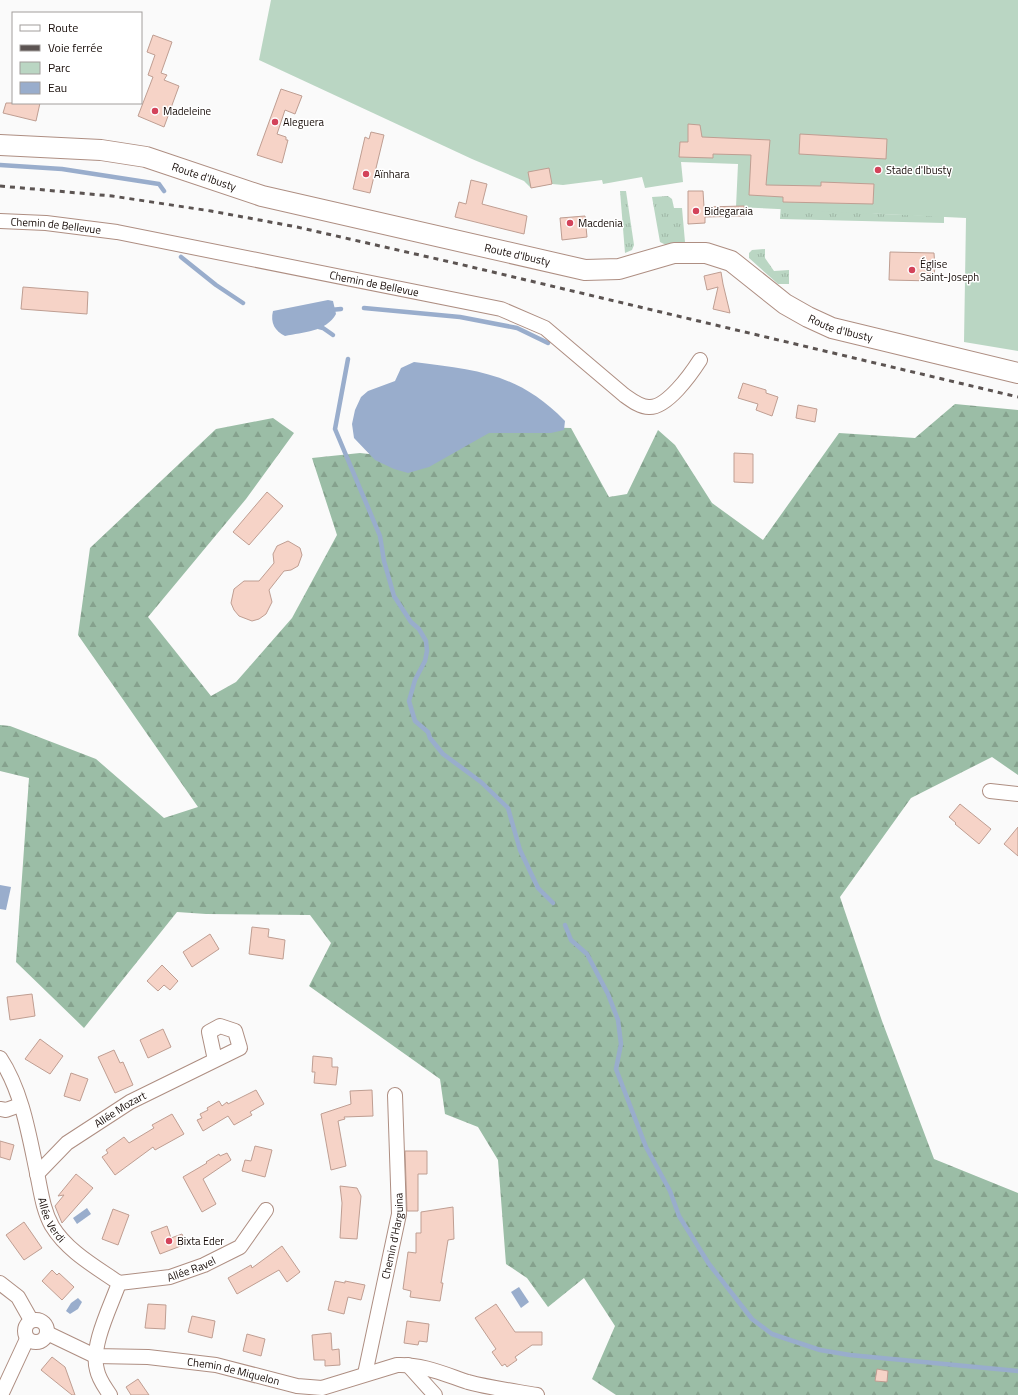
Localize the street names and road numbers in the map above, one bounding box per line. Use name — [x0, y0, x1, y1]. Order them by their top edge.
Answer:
street label: Route d'Ibusty — [170, 158, 239, 195]
street label: Chemin de Bellevue — [10, 213, 102, 238]
street label: Route d'Ibusty — [483, 239, 552, 270]
street label: Chemin de Bellevue — [328, 267, 421, 300]
street label: Route d'Ibusty — [806, 310, 875, 346]
street label: Allée Mozart — [91, 1087, 149, 1131]
street label: Chemin d'Harguina — [377, 1192, 407, 1281]
street label: Allée Verdi — [34, 1196, 69, 1246]
street label: Allée Ravel — [165, 1252, 218, 1285]
street label: Chemin de Miquelon — [186, 1354, 281, 1389]

